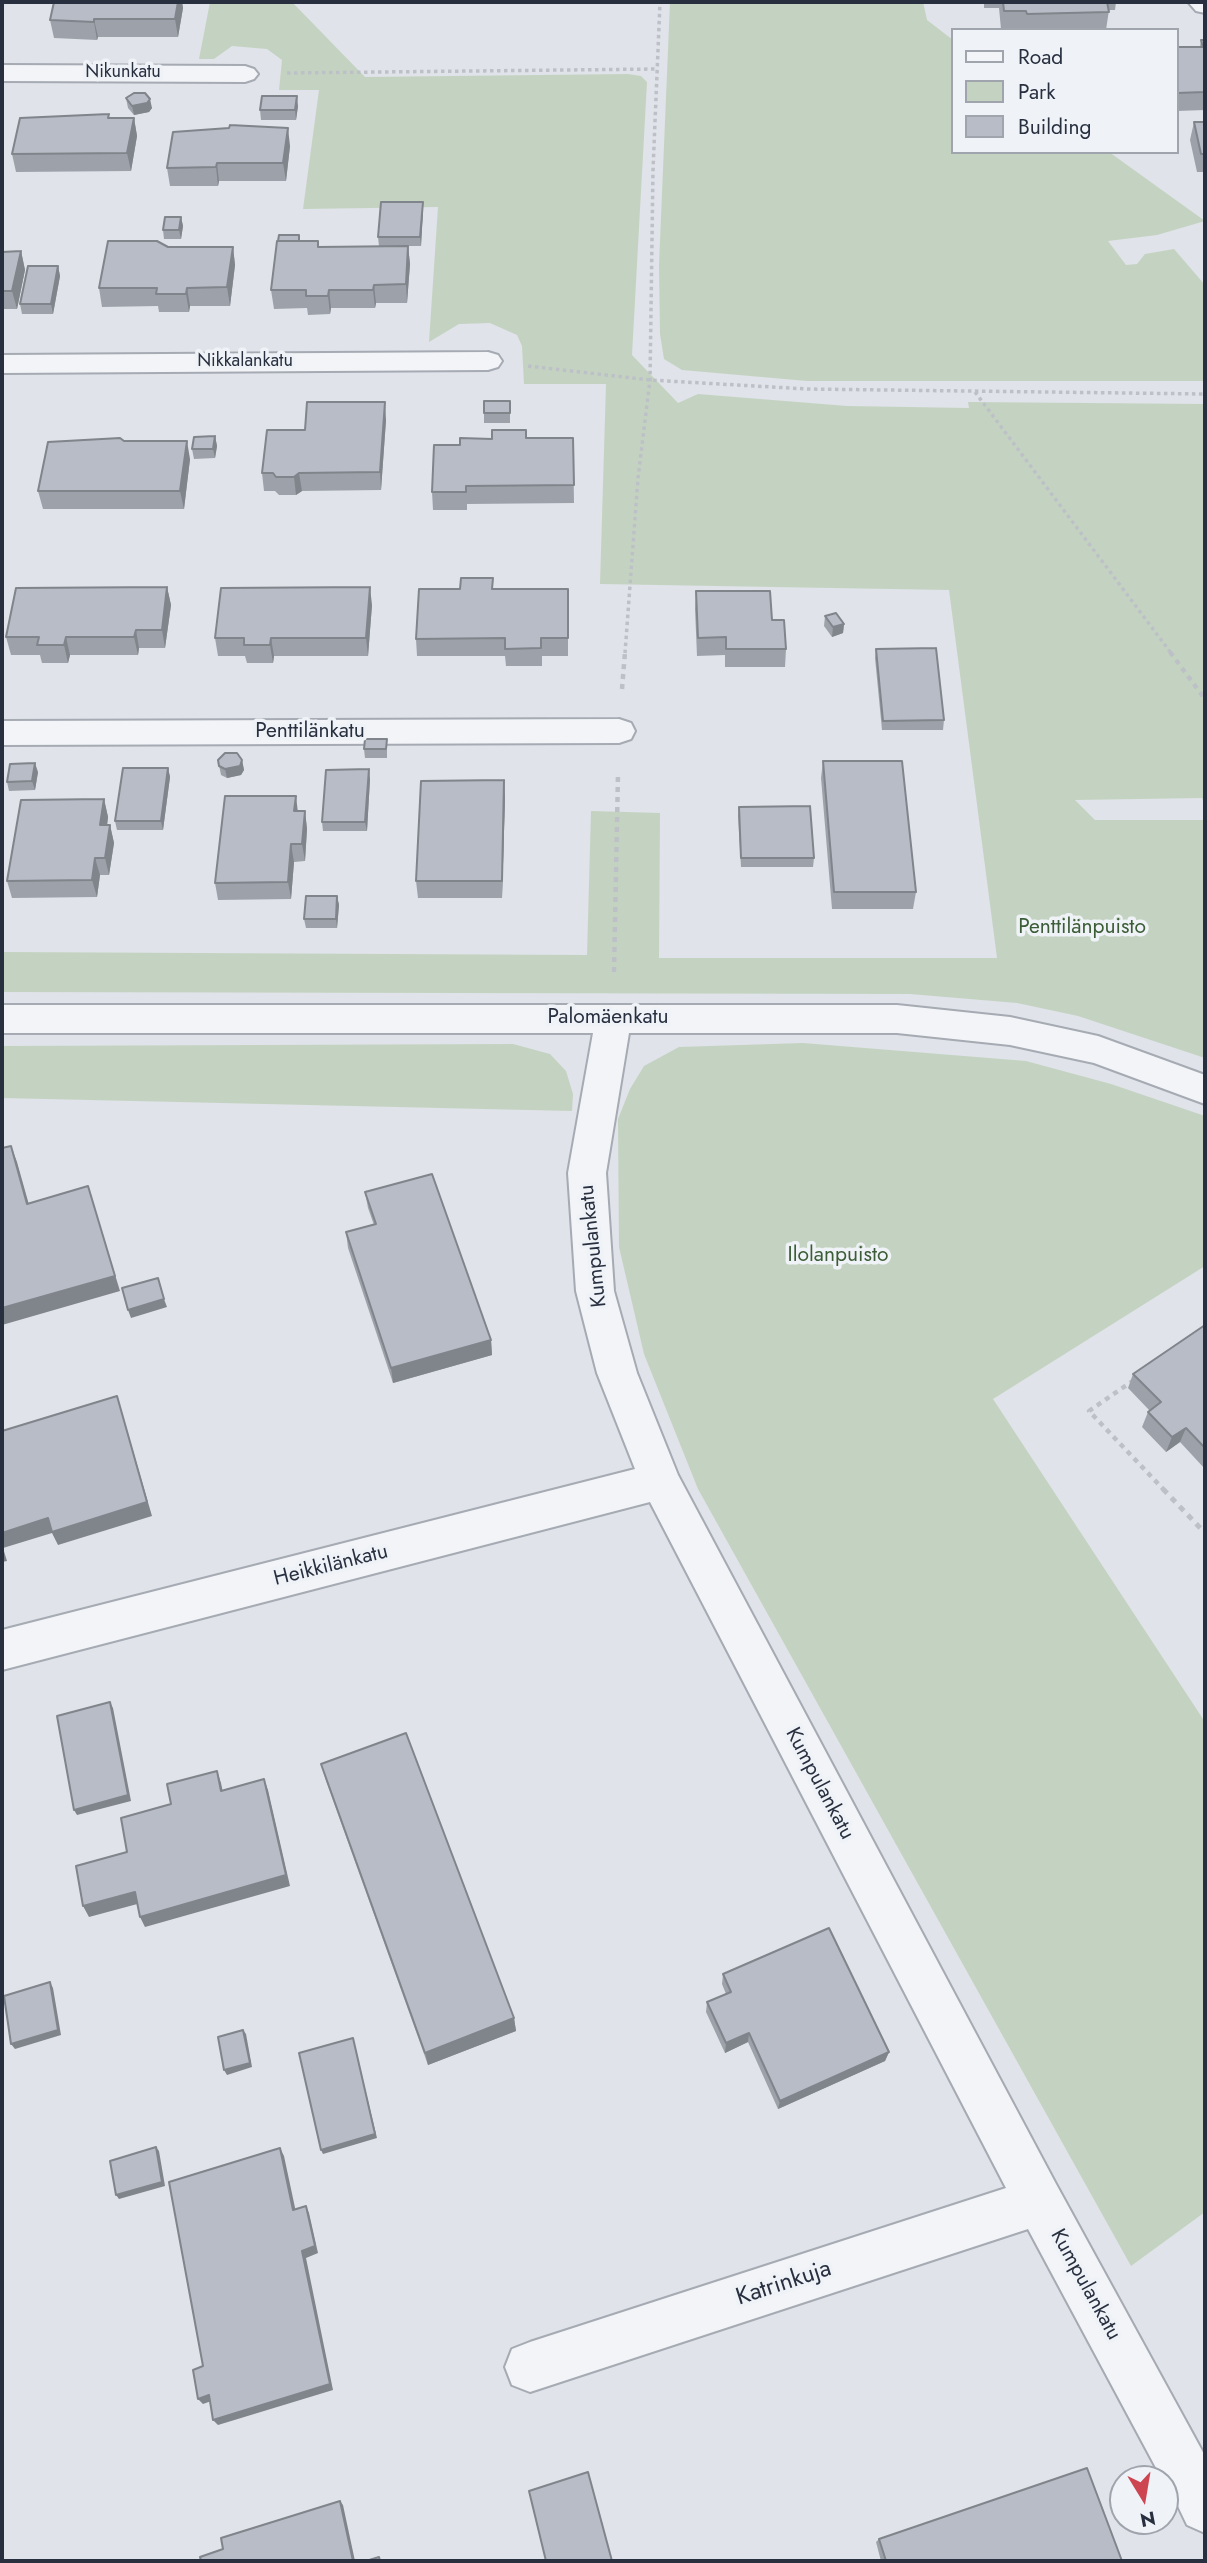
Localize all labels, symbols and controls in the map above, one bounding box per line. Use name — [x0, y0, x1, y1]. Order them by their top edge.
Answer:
legend — [951, 28, 1179, 154]
text: Road — [1018, 42, 1063, 72]
street label: Nikunkatu — [85, 62, 161, 84]
text: Park — [1018, 77, 1055, 107]
text: Building — [1018, 112, 1091, 142]
street label: Nikkalankatu — [197, 351, 293, 373]
street label: Penttilänkatu — [255, 719, 365, 745]
park label: Penttilänpuisto — [1018, 915, 1146, 941]
street label: Palomäenkatu — [547, 1005, 669, 1031]
street label: Kumpulankatu — [575, 1184, 613, 1308]
park label: Ilolanpuisto — [788, 1243, 888, 1269]
street label: Heikkilänkatu — [271, 1540, 391, 1592]
street label: Kumpulankatu — [779, 1724, 859, 1844]
street label: Kumpulankatu — [1044, 2225, 1126, 2345]
street label: Katrinkuja — [733, 2255, 835, 2313]
north arrow — [1109, 2465, 1179, 2535]
text: N — [1138, 2504, 1158, 2534]

